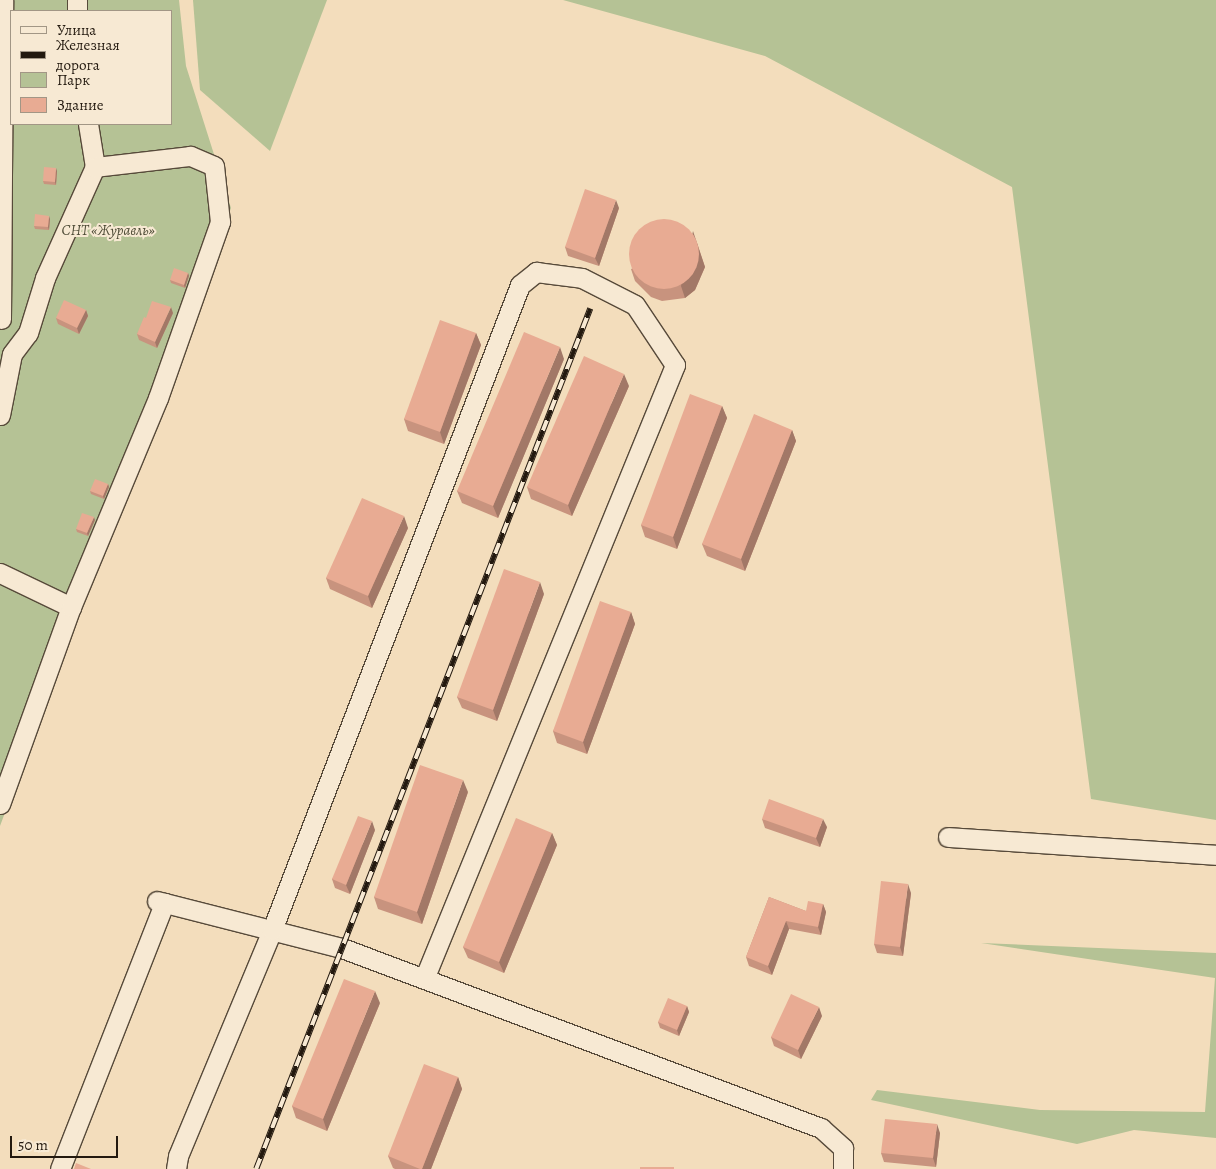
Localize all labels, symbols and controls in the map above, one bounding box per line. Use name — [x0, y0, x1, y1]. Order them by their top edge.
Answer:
legend — [10, 10, 172, 125]
text: Улица — [57, 20, 96, 40]
text: Железная дорога — [56, 35, 120, 75]
text: Парк — [57, 70, 90, 90]
text: Здание — [57, 95, 104, 115]
park label: СНТ «Журавль» — [61, 222, 155, 240]
scale bar — [12, 1126, 120, 1158]
text: 50 m — [18, 1135, 48, 1155]

